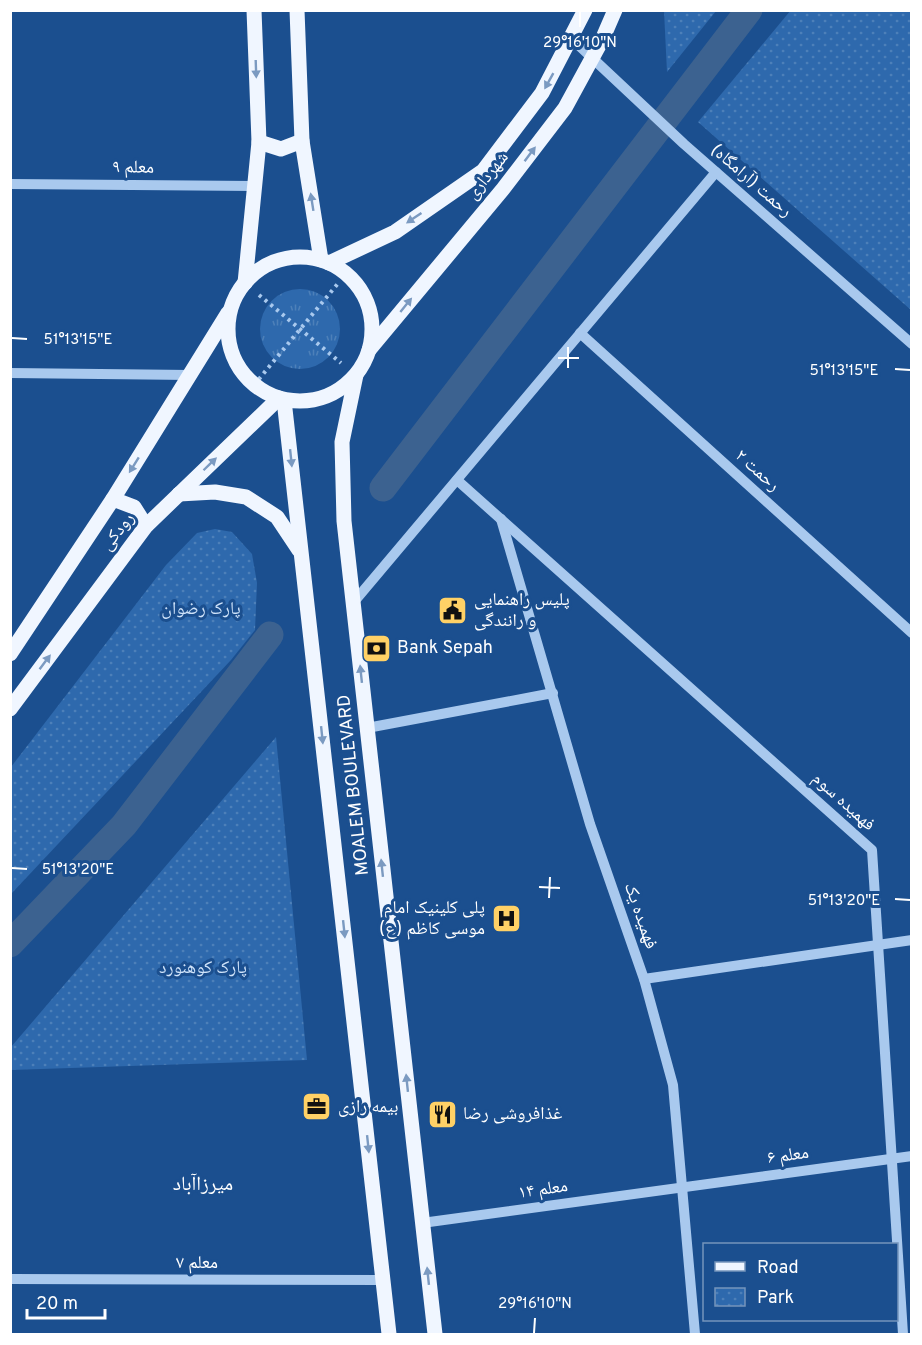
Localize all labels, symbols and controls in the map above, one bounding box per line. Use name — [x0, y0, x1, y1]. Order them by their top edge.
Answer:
text: 29°16'10"N — [543, 34, 617, 53]
one-way arrow — [252, 59, 261, 78]
one-way arrow — [544, 73, 554, 90]
street label: رحمت (آرامگاه) — [705, 139, 797, 223]
street label: شهرداری — [462, 147, 514, 205]
one-way arrow — [523, 147, 535, 162]
street label: معلم ۹ — [112, 156, 154, 180]
one-way arrow — [307, 193, 316, 212]
one-way arrow — [406, 212, 422, 223]
one-way arrow — [399, 297, 412, 313]
text: 51°13'15"E — [44, 331, 112, 350]
text: 51°13'15"E — [810, 362, 878, 381]
street label: رحمت ۲ — [730, 445, 784, 497]
one-way arrow — [286, 448, 296, 467]
one-way arrow — [129, 457, 140, 473]
one-way arrow — [203, 458, 217, 472]
street label: رودکی — [96, 508, 140, 556]
place label: پلیس راهنمایی و رانندگی — [474, 589, 570, 633]
public building icon: پلیس راهنمایی و رانندگی — [437, 594, 469, 626]
park label: پارک رضوان — [161, 598, 241, 621]
bank icon: Bank Sepah — [360, 632, 392, 664]
place label: Bank Sepah — [397, 637, 493, 660]
one-way arrow — [39, 654, 51, 669]
one-way arrow — [356, 665, 366, 684]
street label: MOALEM BOULEVARD — [333, 693, 375, 877]
one-way arrow — [317, 726, 327, 745]
street label: فهمیده سوم — [807, 768, 879, 836]
one-way arrow — [377, 858, 387, 877]
text: 51°13'20"E — [42, 861, 114, 880]
street label: فهمیده یک — [618, 880, 662, 952]
text: 51°13'20"E — [808, 892, 880, 911]
place label: پلی کلینیک امام موسی کاظم (ع) — [379, 897, 485, 941]
hospital icon: پلی کلینیک امام موسی کاظم (ع) — [490, 902, 522, 934]
one-way arrow — [339, 919, 349, 938]
park label: پارک کوهنورد — [159, 957, 247, 980]
one-way arrow — [402, 1073, 411, 1092]
office icon: بیمه رازی — [301, 1091, 333, 1123]
place label: بیمه رازی — [338, 1096, 399, 1119]
restaurant icon: غذافروشی رضا — [426, 1098, 458, 1130]
place label: غذافروشی رضا — [463, 1103, 562, 1126]
one-way arrow — [363, 1134, 373, 1153]
street label: معلم ۶ — [766, 1142, 810, 1170]
district label: میرزاآباد — [173, 1172, 233, 1198]
street label: معلم ۱۴ — [517, 1175, 569, 1205]
legend — [703, 1243, 898, 1321]
street label: معلم ۷ — [176, 1252, 218, 1275]
text: Road — [757, 1257, 799, 1280]
one-way arrow — [423, 1267, 433, 1286]
scale bar — [27, 1282, 105, 1320]
text: Park — [757, 1287, 794, 1310]
text: 20 m — [36, 1293, 78, 1316]
text: 29°16'10"N — [498, 1295, 572, 1314]

